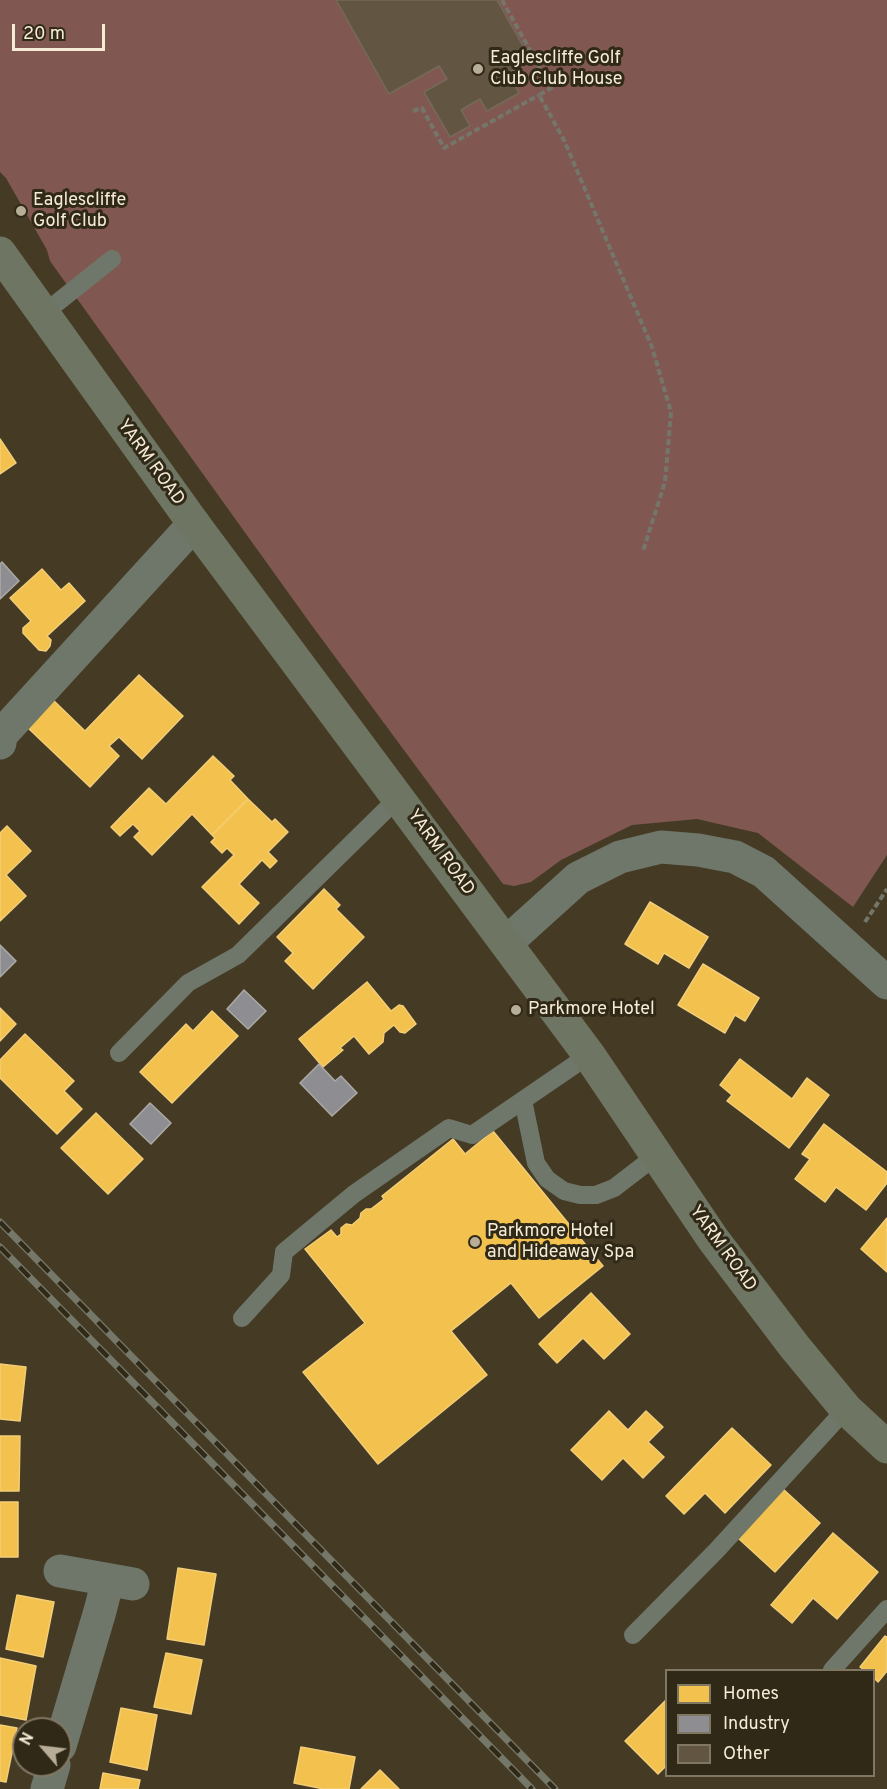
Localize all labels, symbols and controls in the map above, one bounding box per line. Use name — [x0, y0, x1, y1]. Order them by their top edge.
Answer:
scale bar — [15, 12, 108, 50]
text: 20 m — [23, 23, 65, 46]
place label: Eaglescliffe Golf Club Club House — [490, 48, 622, 90]
marker: Eaglescliffe Golf Club Club House — [471, 62, 485, 76]
place label: Eaglescliffe Golf Club — [33, 190, 126, 232]
marker: Eaglescliffe Golf Club — [14, 204, 28, 218]
street label: YARM ROAD — [112, 416, 188, 510]
street label: YARM ROAD — [402, 806, 478, 900]
place label: Parkmore Hotel — [528, 999, 655, 1021]
marker: Parkmore Hotel — [509, 1003, 523, 1017]
street label: YARM ROAD — [684, 1202, 760, 1296]
place label: Parkmore Hotel and Hideaway Spa — [487, 1221, 634, 1264]
marker: Parkmore Hotel and Hideaway Spa — [468, 1235, 482, 1249]
legend — [665, 1669, 875, 1777]
text: Homes — [723, 1683, 779, 1706]
text: Industry — [723, 1713, 790, 1736]
north arrow — [12, 1717, 72, 1777]
text: N — [16, 1730, 39, 1749]
text: Other — [723, 1743, 770, 1766]

